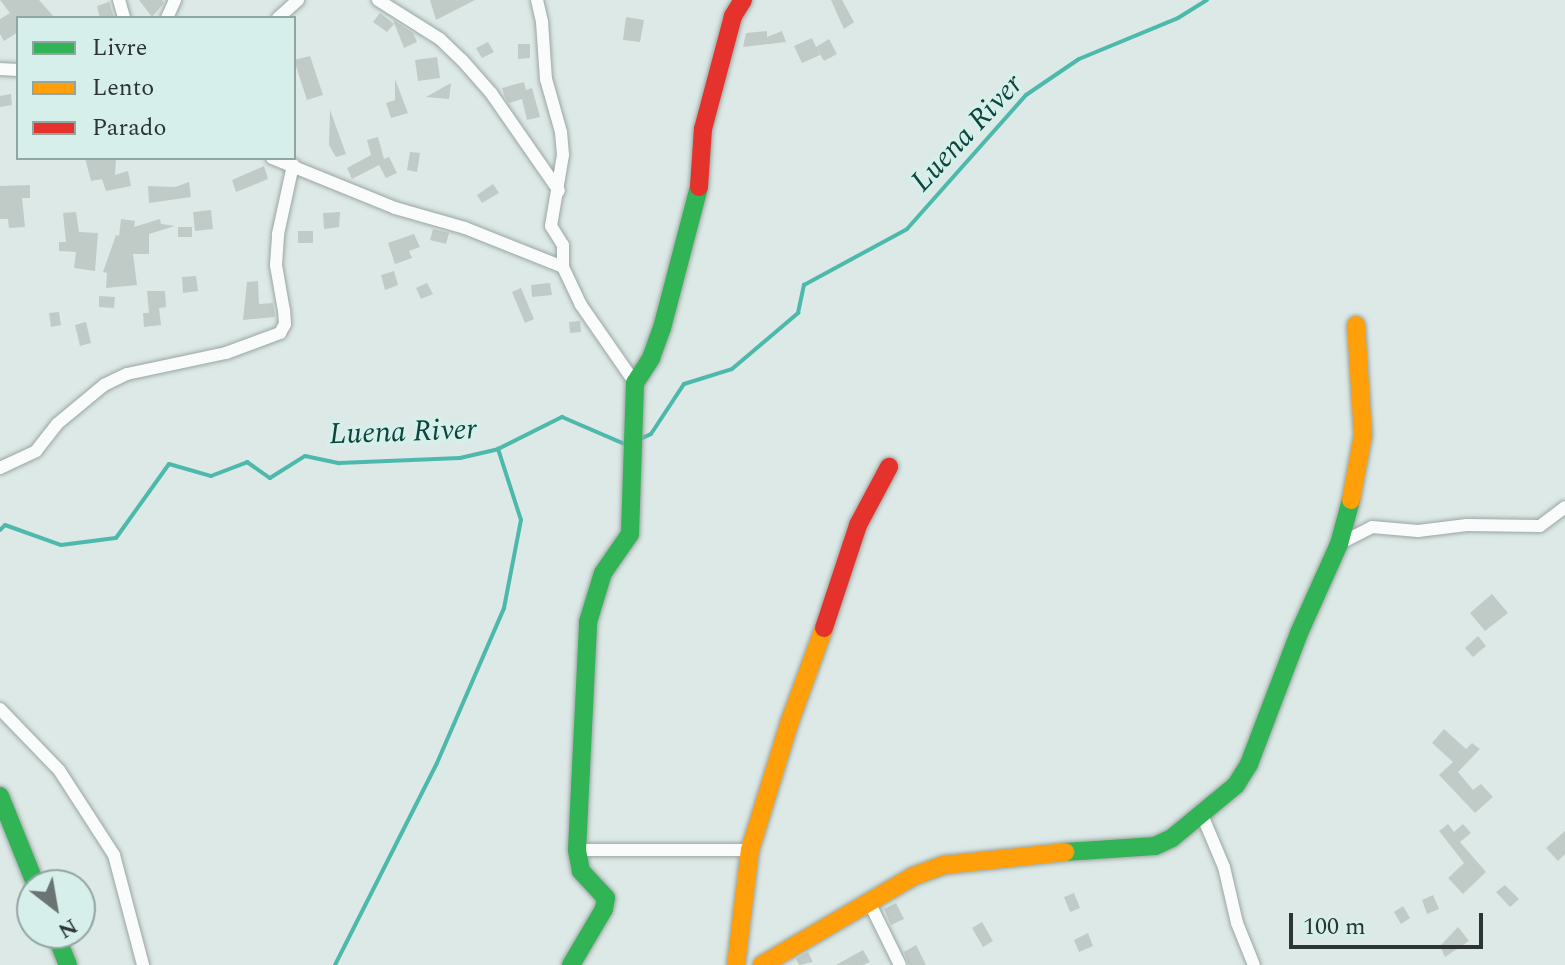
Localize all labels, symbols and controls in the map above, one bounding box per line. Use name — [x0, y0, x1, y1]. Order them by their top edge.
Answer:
legend — [16, 16, 296, 160]
text: Livre — [92, 30, 147, 66]
water label: Luena River — [903, 67, 1031, 199]
text: Lento — [92, 70, 154, 106]
text: Parado — [92, 110, 166, 146]
water label: Luena River — [329, 411, 477, 453]
north arrow — [16, 869, 96, 949]
scale bar — [1293, 897, 1487, 947]
text: 100 m — [1303, 909, 1366, 945]
text: N — [51, 910, 84, 947]

